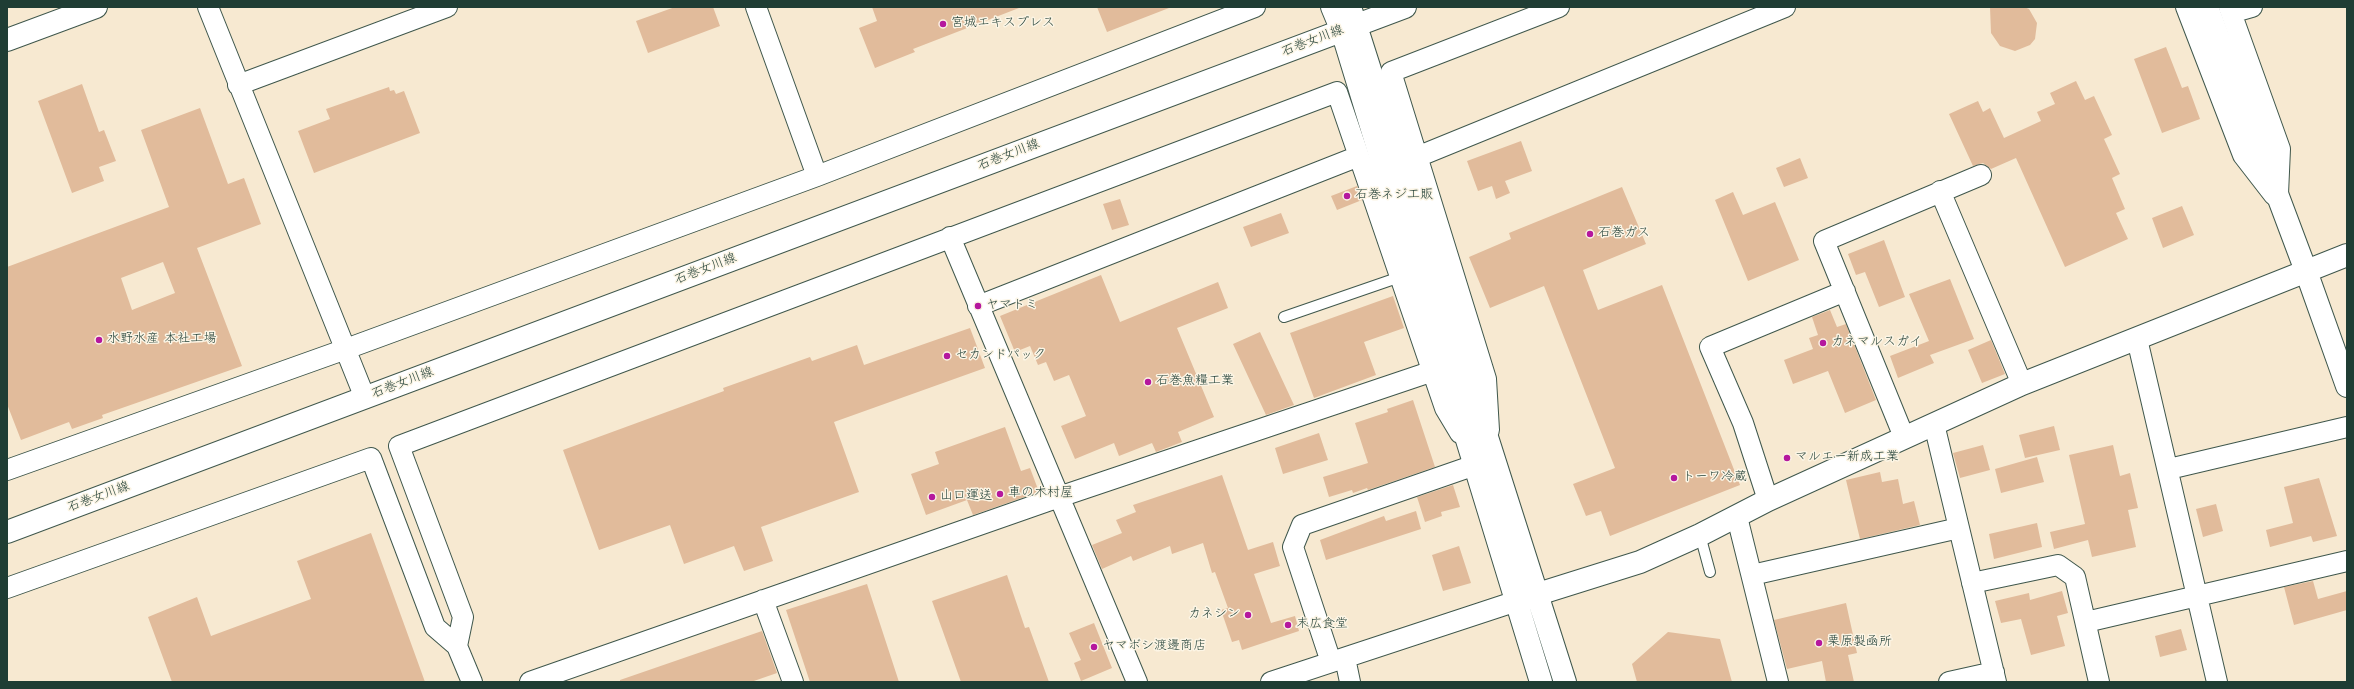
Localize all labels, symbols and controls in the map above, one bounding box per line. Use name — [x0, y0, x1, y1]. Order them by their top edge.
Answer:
place label: 宮城エキスプレス — [951, 16, 1055, 32]
marker: 宮城エキスプレス — [938, 19, 948, 29]
street label: 石巻女川線 — [1280, 23, 1346, 61]
street label: 石巻女川線 — [976, 137, 1042, 175]
place label: 石巻ネジ工販 — [1355, 188, 1433, 204]
marker: 石巻ネジ工販 — [1342, 191, 1352, 201]
place label: 石巻ガス — [1598, 226, 1650, 242]
marker: 石巻ガス — [1585, 229, 1595, 239]
street label: 石巻女川線 — [673, 251, 739, 289]
place label: ヤマトミ — [986, 298, 1038, 314]
marker: ヤマトミ — [973, 301, 983, 311]
place label: 水野水産 本社工場 — [107, 332, 216, 348]
marker: 水野水産 本社工場 — [94, 335, 104, 345]
place label: カネマルスガイ — [1831, 335, 1922, 351]
marker: カネマルスガイ — [1818, 338, 1828, 348]
place label: セカンドパック — [955, 348, 1046, 364]
marker: セカンドパック — [942, 351, 952, 361]
street label: 石巻女川線 — [370, 365, 436, 403]
place label: 石巻魚糧工業 — [1156, 374, 1234, 390]
marker: 石巻魚糧工業 — [1143, 377, 1153, 387]
place label: マルエー新成工業 — [1795, 450, 1899, 466]
marker: マルエー新成工業 — [1782, 453, 1792, 463]
place label: トーワ冷蔵 — [1682, 470, 1747, 486]
marker: トーワ冷蔵 — [1669, 473, 1679, 483]
street label: 石巻女川線 — [66, 480, 132, 516]
place label: 車の木村屋 — [1008, 486, 1073, 502]
place label: 山口運送 — [940, 489, 992, 505]
marker: 車の木村屋 — [995, 489, 1005, 499]
marker: 山口運送 — [927, 492, 937, 502]
place label: カネシン — [1188, 607, 1240, 623]
marker: カネシン — [1243, 610, 1253, 620]
place label: 末広食堂 — [1296, 617, 1348, 633]
marker: 末広食堂 — [1283, 620, 1293, 630]
place label: 栗原製凾所 — [1827, 635, 1892, 651]
marker: 栗原製凾所 — [1814, 638, 1824, 648]
place label: ヤマボシ渡邊商店 — [1102, 639, 1206, 655]
marker: ヤマボシ渡邊商店 — [1089, 642, 1099, 652]

